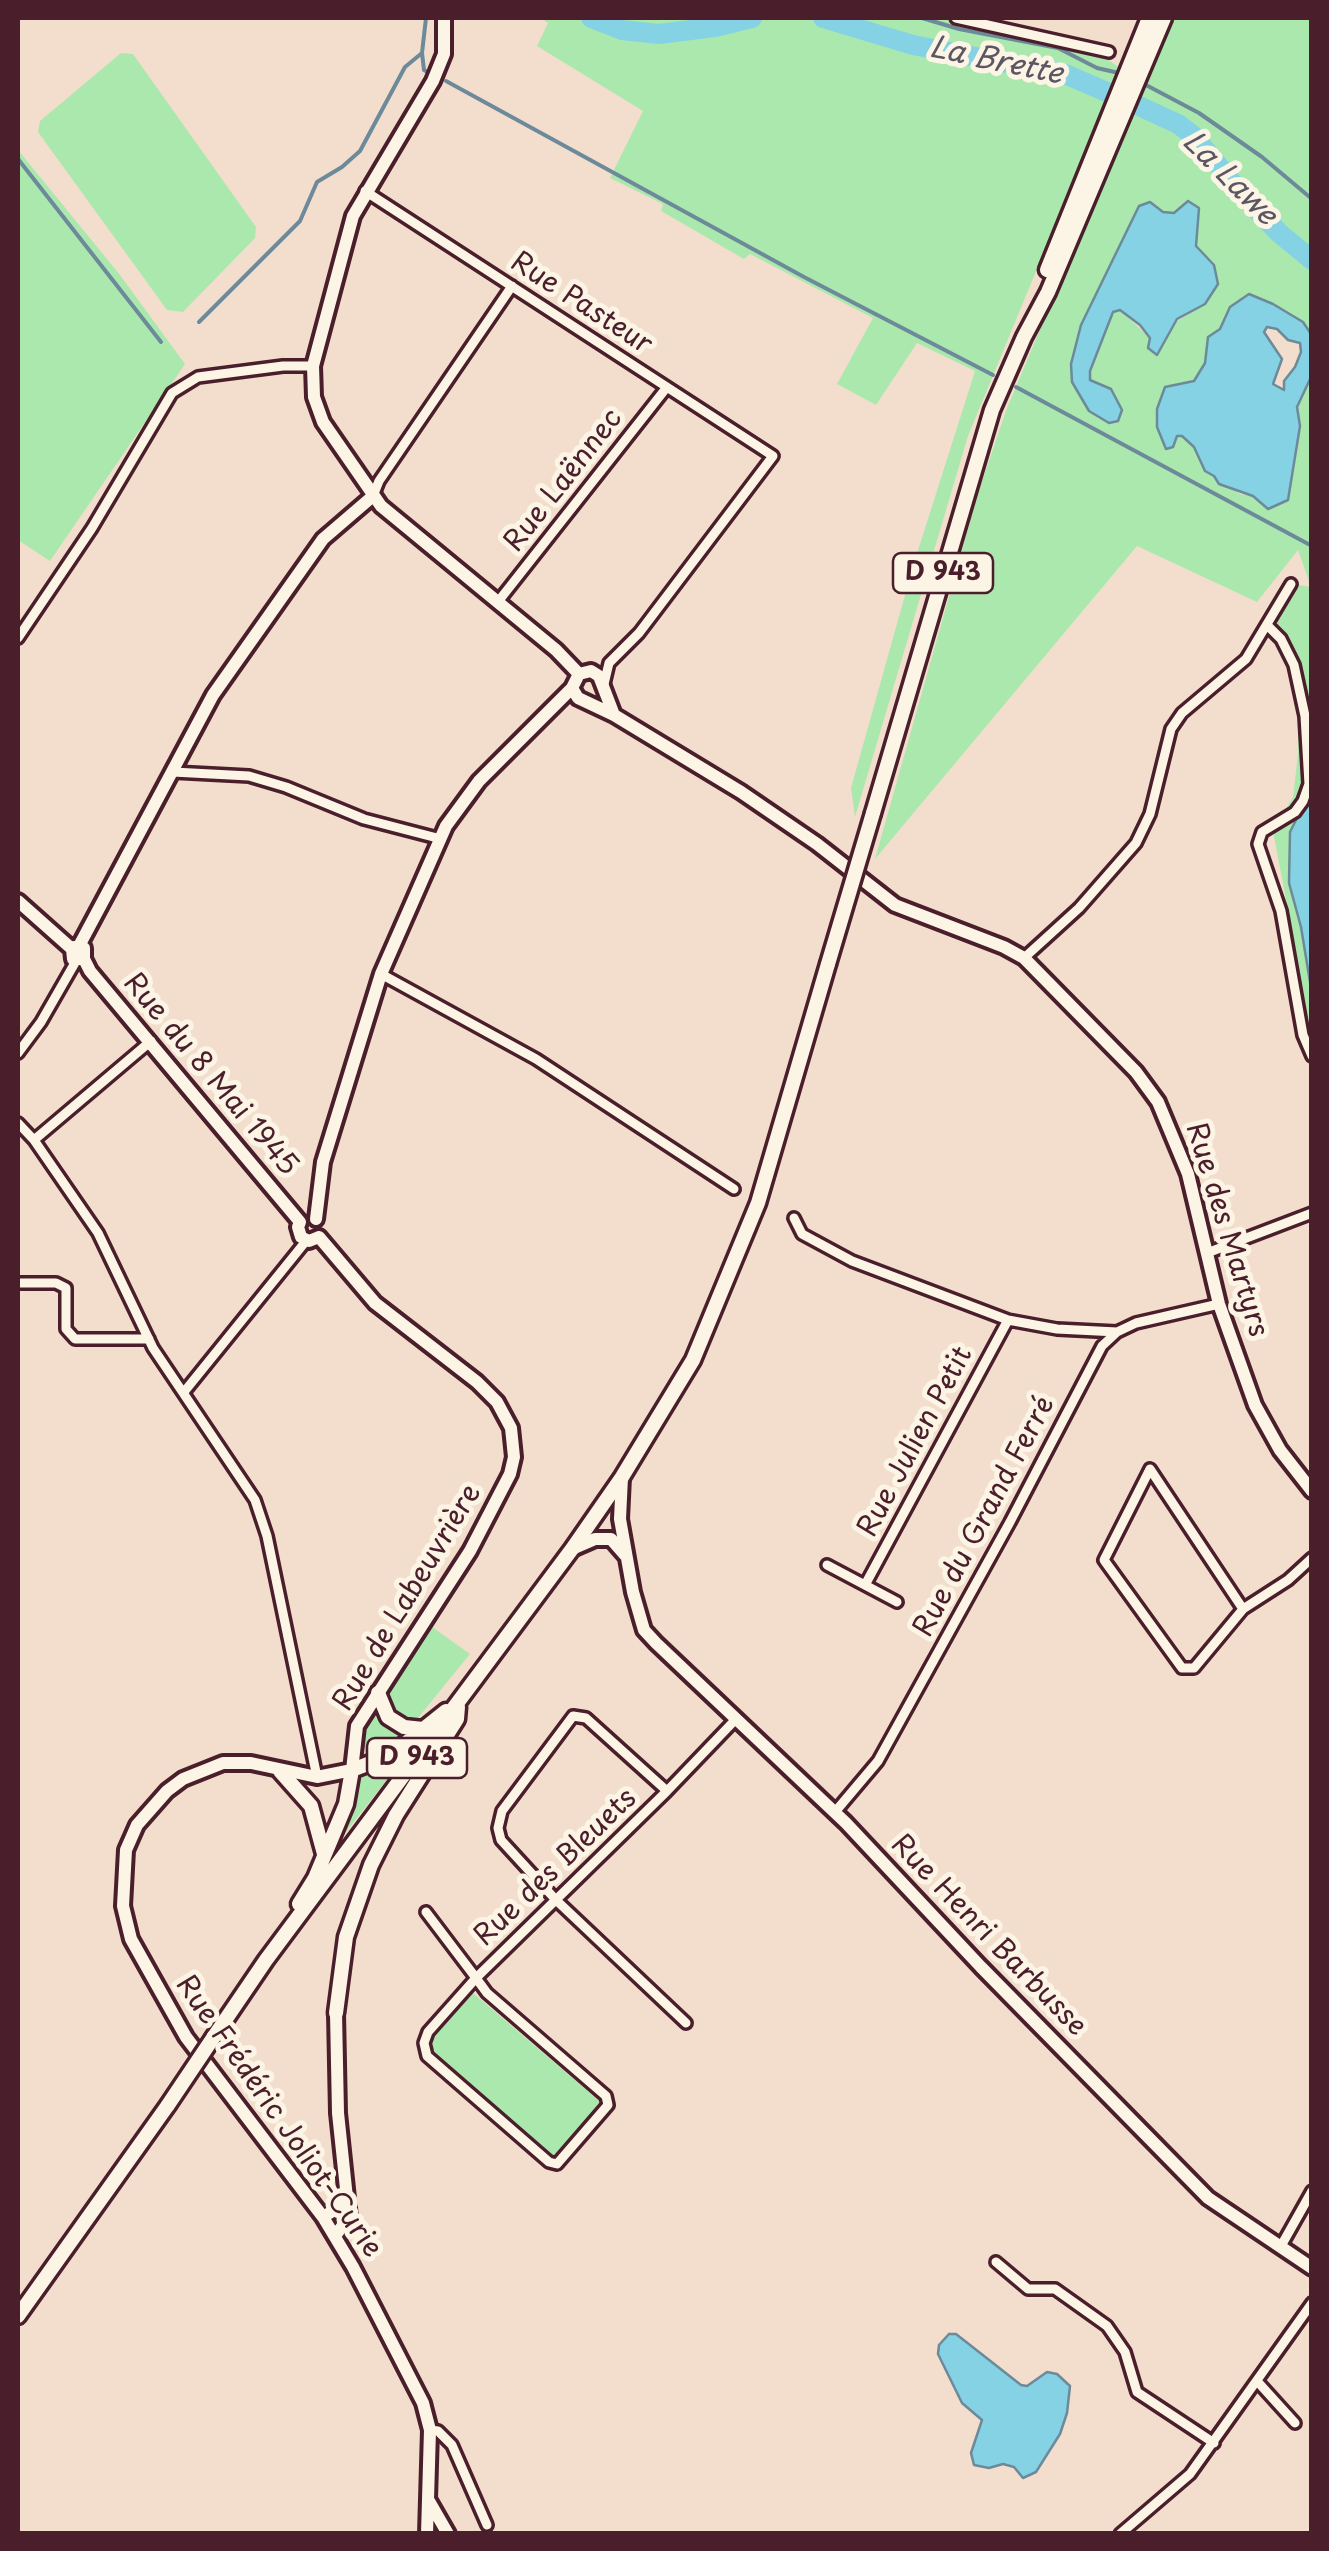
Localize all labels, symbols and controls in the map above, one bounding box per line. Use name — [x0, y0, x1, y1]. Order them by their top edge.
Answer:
water label: La Brette — [926, 30, 1066, 94]
water label: La Lawe — [1174, 124, 1284, 234]
street label: Rue Pasteur — [504, 246, 658, 362]
street label: Rue Laënnec — [498, 403, 630, 559]
road number: D 943 — [893, 553, 993, 593]
street label: Rue du 8 Mai 1945 — [116, 967, 304, 1183]
street label: Rue des Martyrs — [1177, 1119, 1275, 1341]
street label: Rue Julien Petit — [852, 1341, 980, 1543]
street label: Rue du Grand Ferré — [907, 1391, 1063, 1643]
street label: Rue de Labeuvrière — [327, 1479, 489, 1717]
road number: D 943 — [367, 1738, 467, 1778]
street label: Rue des Bleuets — [468, 1782, 644, 1954]
street label: Rue Henri Barbusse — [883, 1828, 1093, 2044]
street label: Rue Frédéric Joliot-Curie — [168, 1970, 388, 2264]

